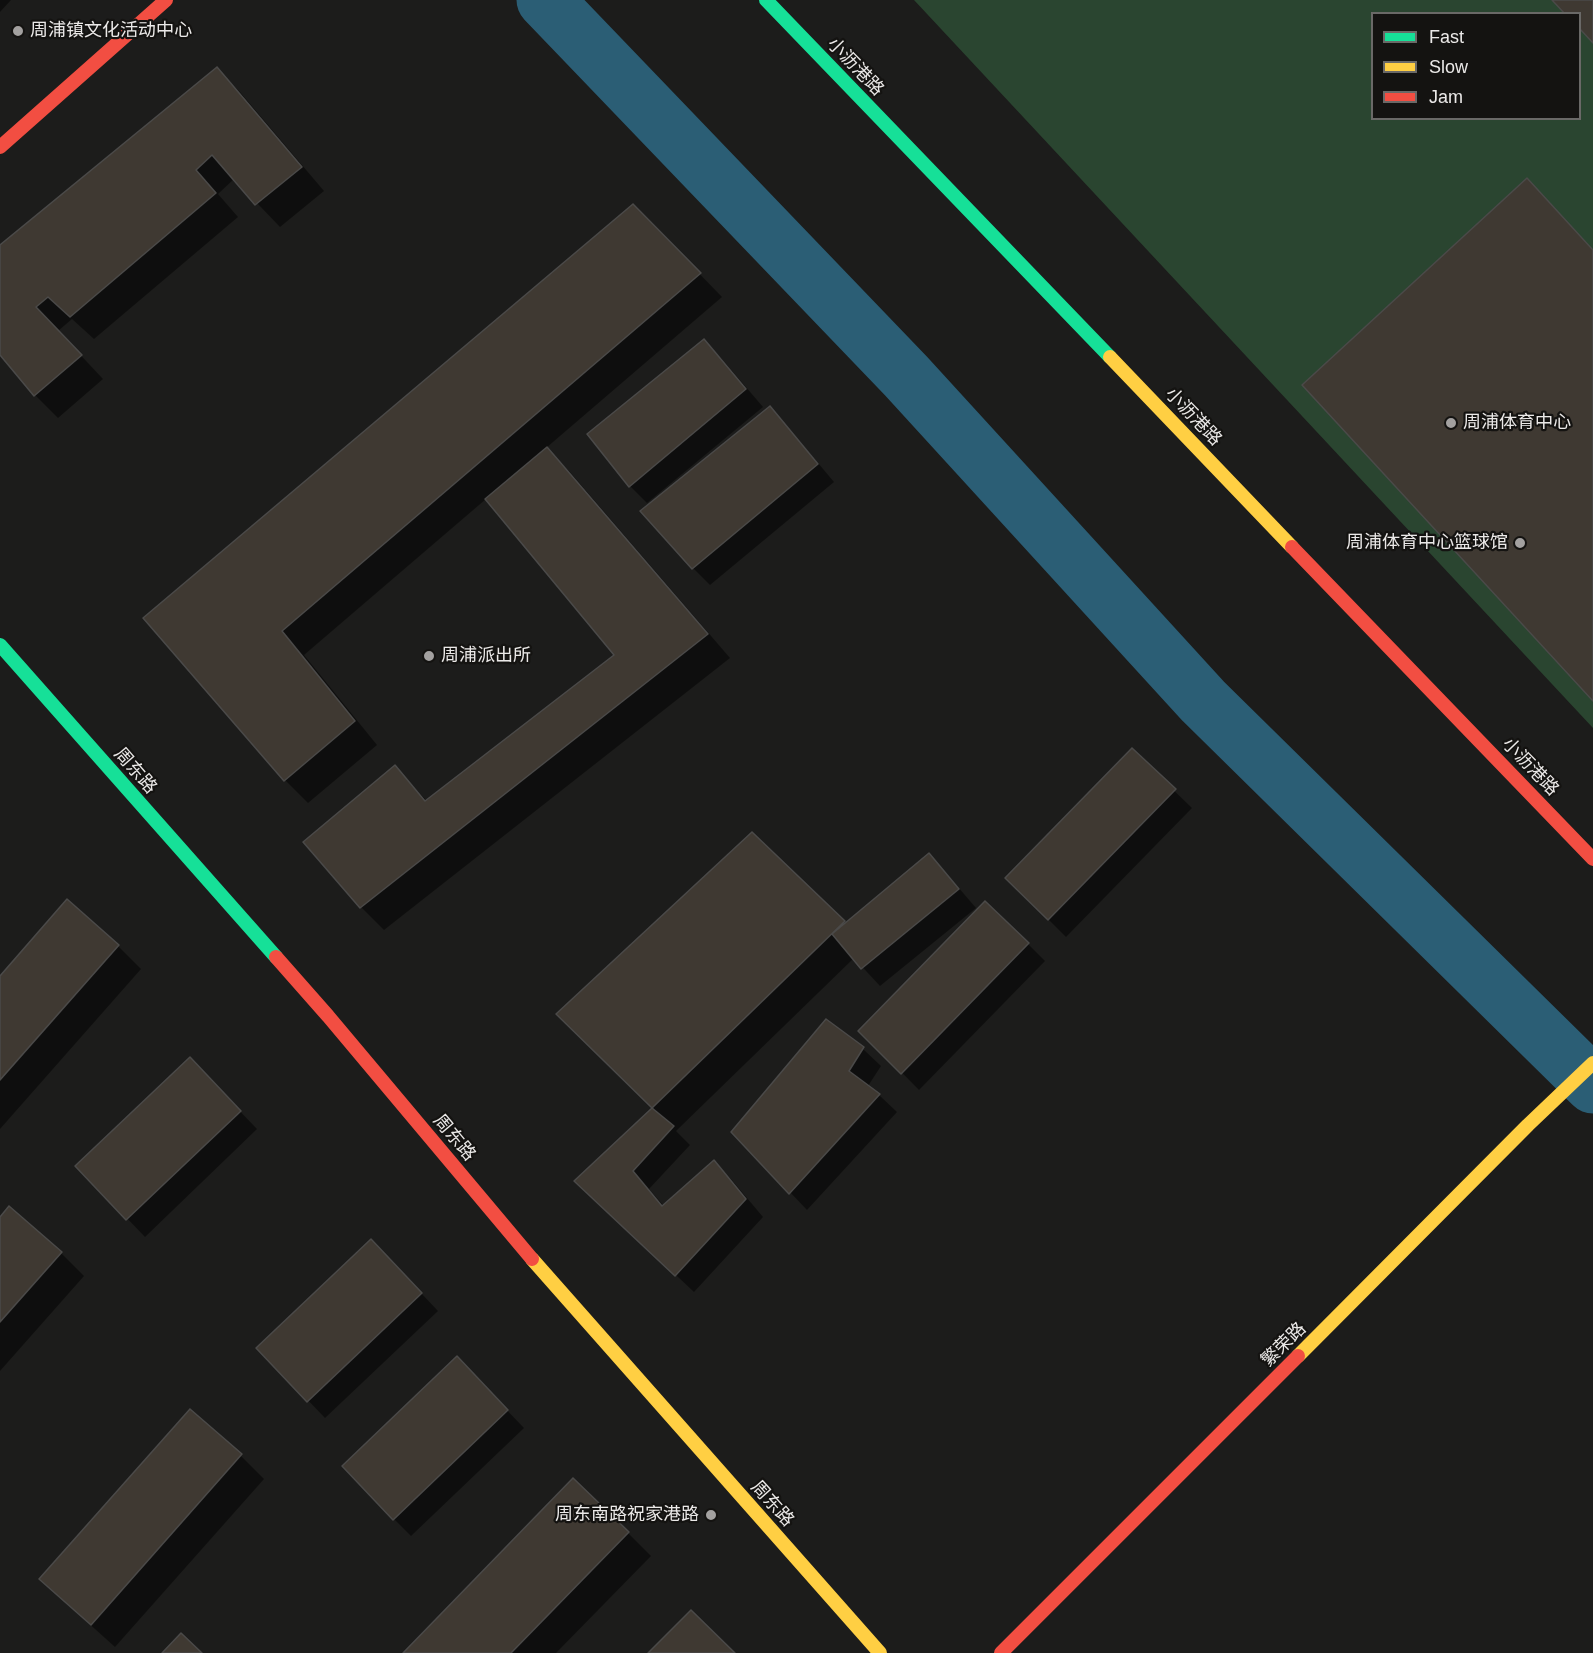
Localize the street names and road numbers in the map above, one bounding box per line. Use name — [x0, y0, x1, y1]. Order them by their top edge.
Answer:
street label: 小沥港路 — [822, 34, 888, 100]
street label: 小沥港路 — [1160, 384, 1226, 450]
street label: 小沥港路 — [1497, 734, 1563, 800]
street label: 周东路 — [109, 744, 161, 798]
street label: 周东路 — [428, 1110, 480, 1166]
street label: 繁荣路 — [1257, 1318, 1311, 1372]
street label: 周东路 — [746, 1477, 798, 1531]

